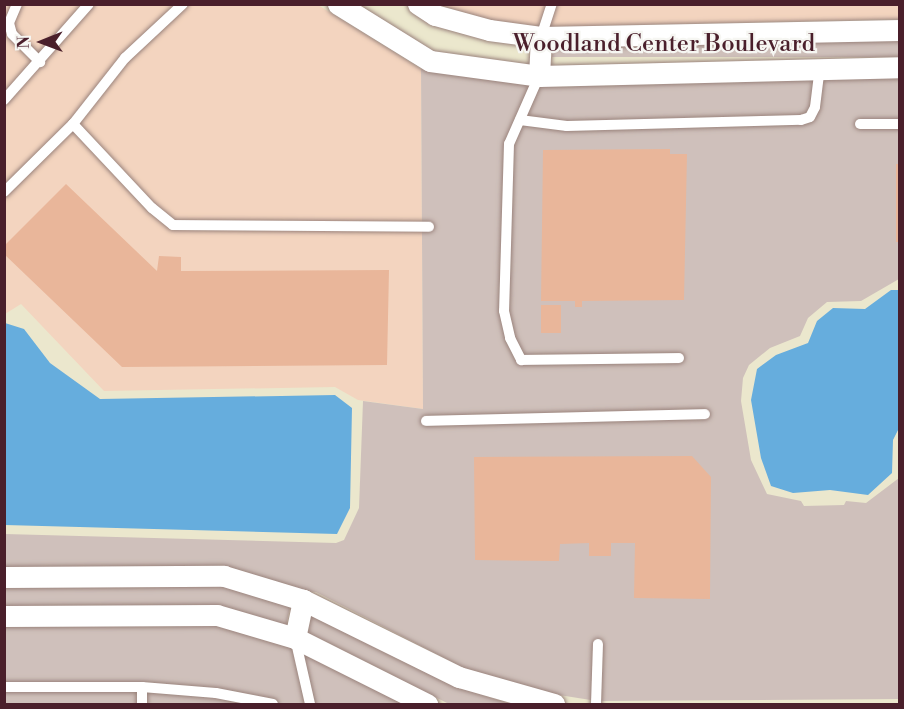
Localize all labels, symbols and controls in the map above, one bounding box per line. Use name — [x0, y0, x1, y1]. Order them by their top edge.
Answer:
north arrow — [12, 12, 72, 72]
street label: Woodland Center Boulevard — [513, 31, 815, 59]
text: N — [14, 36, 34, 49]

